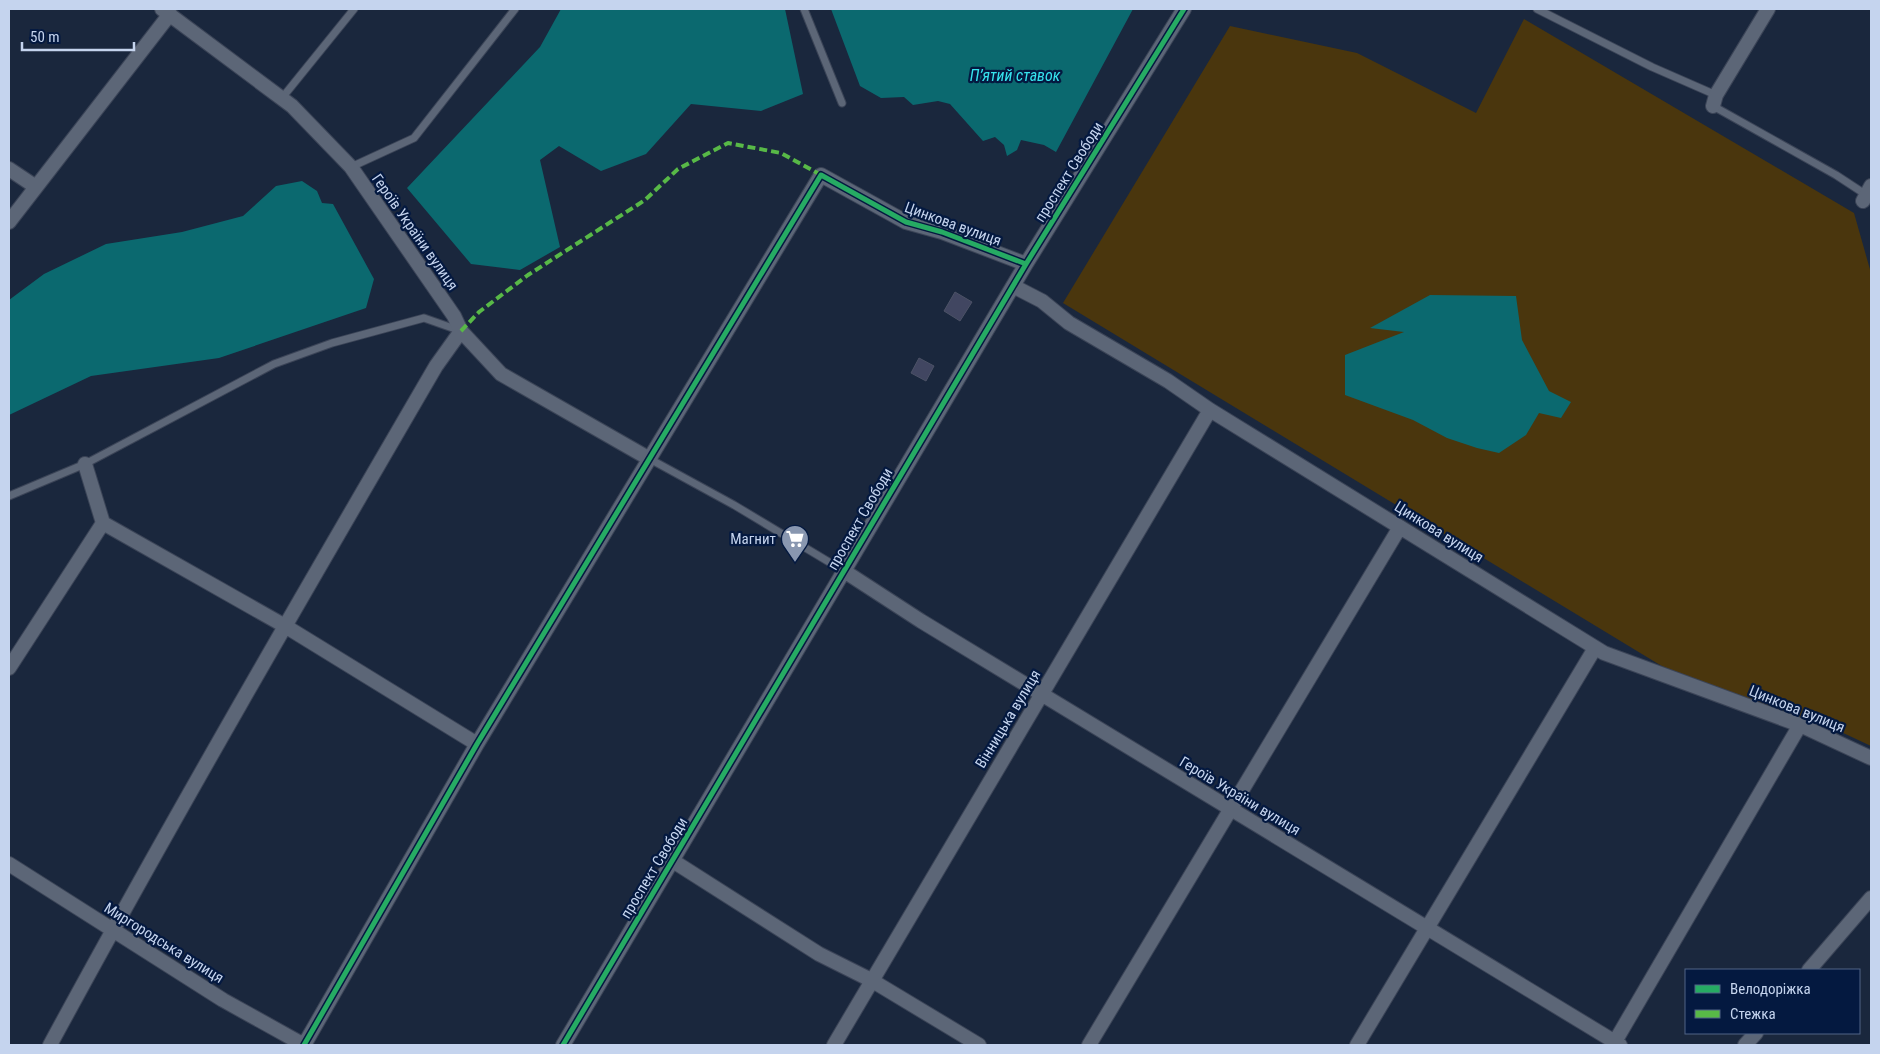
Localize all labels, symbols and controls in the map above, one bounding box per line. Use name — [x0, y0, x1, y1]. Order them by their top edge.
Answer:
scale bar — [22, 20, 135, 52]
text: 50 m — [30, 28, 60, 46]
water label: П’ятий ставок — [970, 66, 1061, 85]
street label: проспект Свободи — [1031, 119, 1107, 225]
street label: Героїв України вулиця — [368, 170, 462, 294]
street label: Цинкова вулиця — [902, 198, 1004, 250]
street label: проспект Свободи — [824, 465, 896, 573]
street label: Цинкова вулиця — [1391, 497, 1487, 567]
supermarket icon: Магнит — [780, 524, 810, 563]
place label: Магнит — [730, 530, 776, 548]
street label: Вінницька вулиця — [972, 667, 1044, 771]
street label: Цинкова вулиця — [1747, 682, 1847, 736]
street label: Героїв України вулиця — [1176, 753, 1304, 839]
street label: проспект Свободи — [617, 814, 691, 922]
street label: Миргородська вулиця — [101, 899, 227, 987]
legend — [1685, 969, 1860, 1034]
text: Велодоріжка — [1730, 980, 1811, 998]
text: Стежка — [1730, 1005, 1776, 1023]

